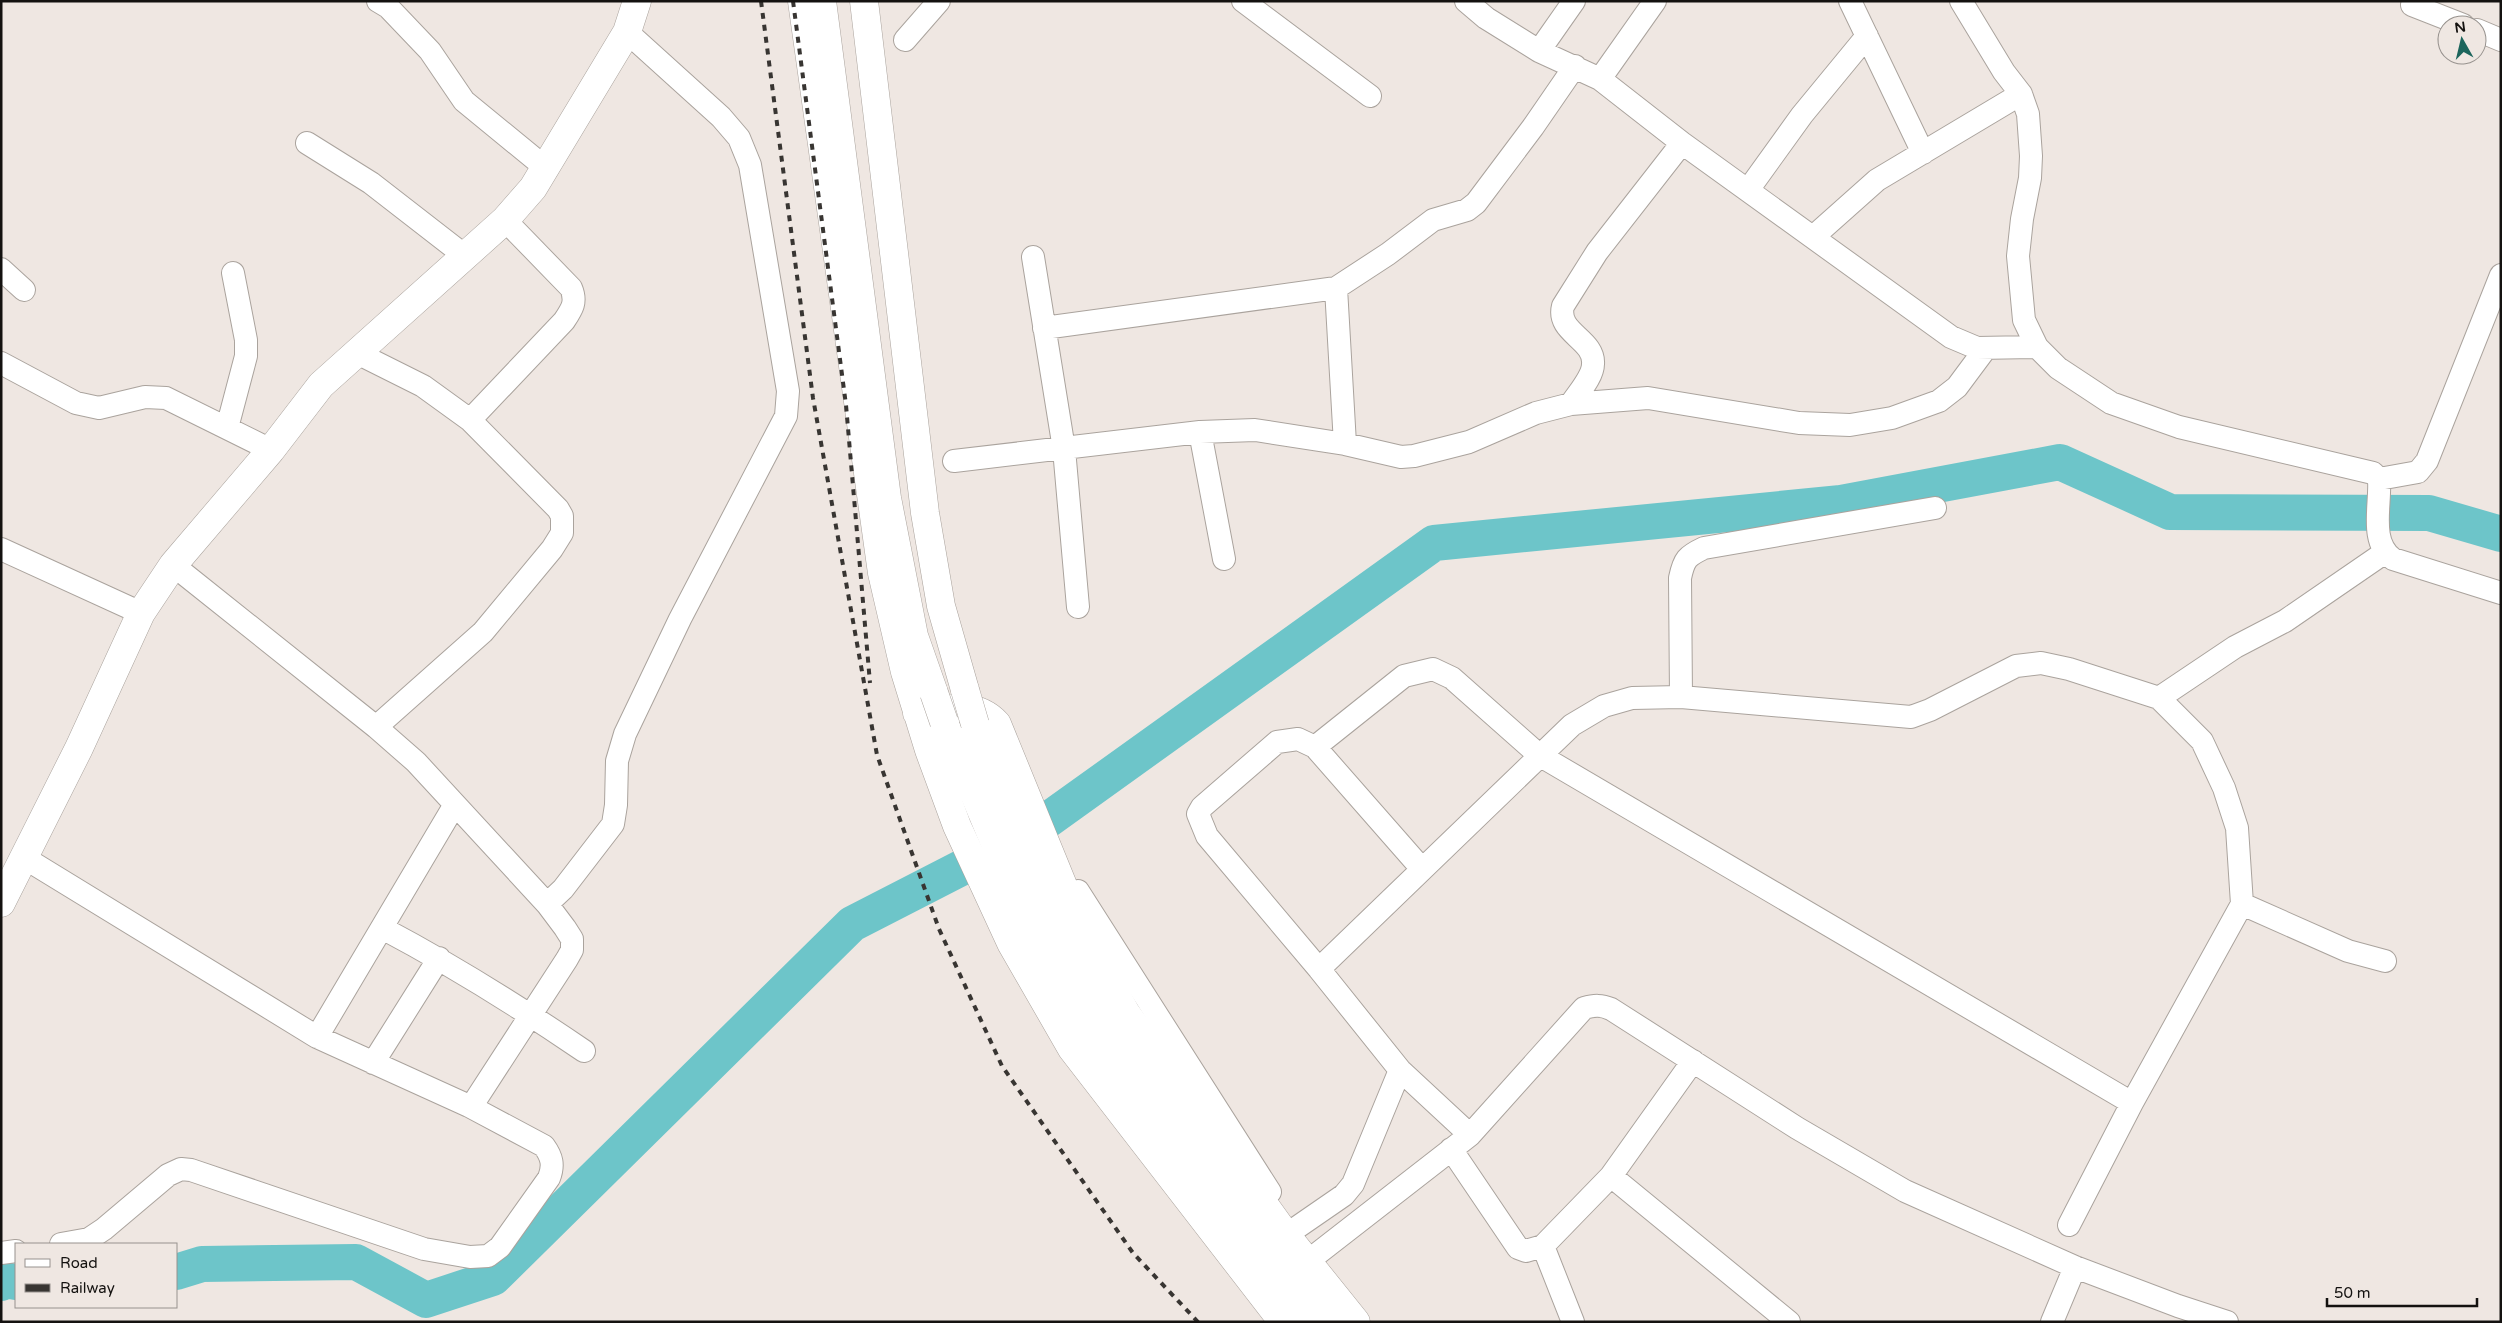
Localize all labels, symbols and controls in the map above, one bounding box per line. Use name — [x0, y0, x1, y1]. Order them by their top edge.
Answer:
north arrow — [2437, 15, 2487, 65]
text: N — [2454, 18, 2467, 37]
legend — [15, 1243, 178, 1308]
text: Road — [60, 1254, 98, 1272]
scale bar — [2327, 1276, 2477, 1308]
text: Railway — [60, 1279, 115, 1297]
text: 50 m — [2334, 1284, 2371, 1302]

